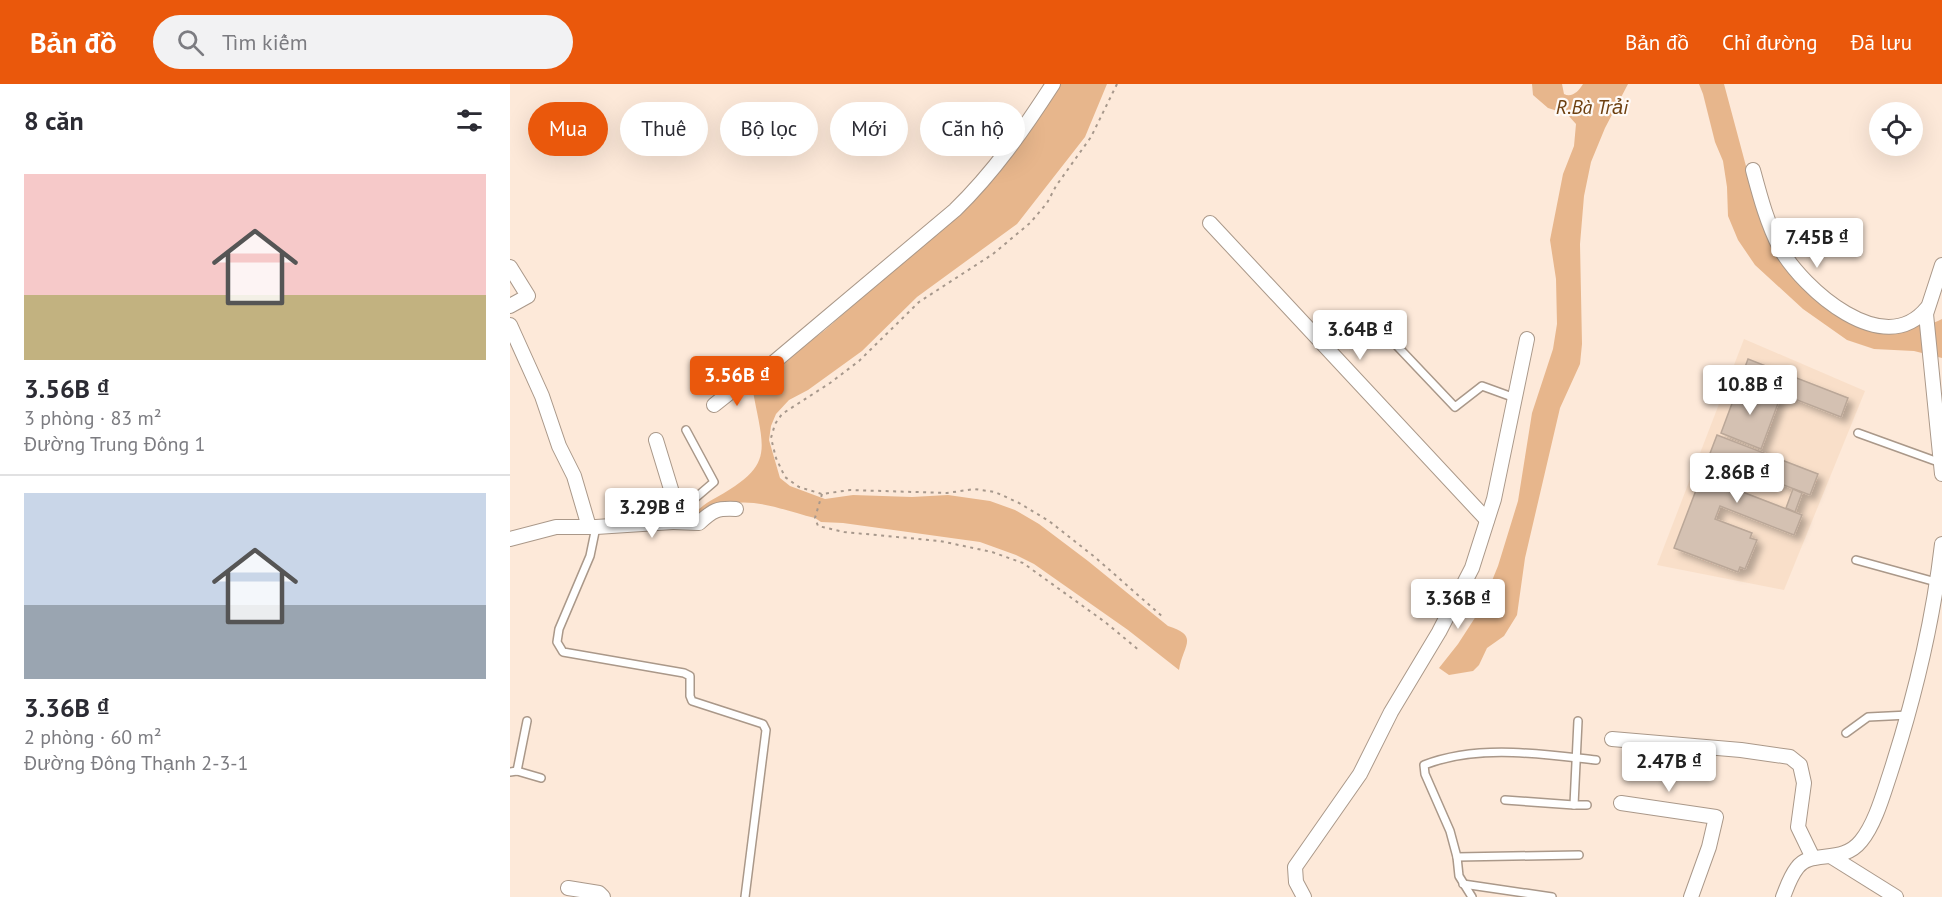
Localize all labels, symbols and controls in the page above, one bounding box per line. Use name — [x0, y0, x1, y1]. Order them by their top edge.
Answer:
search box — [153, 15, 573, 69]
text: Bản đồ — [30, 24, 117, 61]
icon: search — [174, 26, 207, 59]
text: Tìm kiếm — [222, 28, 308, 56]
text: Bản đồ — [1625, 29, 1689, 56]
text: Chỉ đường — [1722, 29, 1818, 56]
text: Đã lưu — [1851, 29, 1912, 56]
water label: R.Bà Trải — [1556, 94, 1629, 120]
chip: Mua — [528, 102, 608, 156]
chip: Thuê — [620, 102, 708, 156]
chip: Bộ lọc — [720, 102, 818, 156]
chip: Mới — [830, 102, 908, 156]
chip: Căn hộ — [920, 102, 1025, 156]
map controls — [1869, 102, 1923, 156]
button: locate — [1869, 102, 1923, 156]
text: 8 căn — [24, 104, 84, 137]
icon: filters — [453, 104, 486, 137]
icon: home — [201, 213, 309, 321]
pin: 7.45B ₫ — [1762, 218, 1872, 269]
text: 7.45B ₫ — [1785, 224, 1849, 250]
pin: 3.64B ₫ — [1305, 310, 1415, 361]
text: 3.64B ₫ — [1327, 316, 1393, 342]
pin: 3.56B ₫ — [682, 356, 792, 407]
text: 3.56B ₫ — [704, 362, 770, 388]
pin: 10.8B ₫ — [1695, 365, 1805, 416]
text: 10.8B ₫ — [1717, 371, 1783, 397]
text: 3.56B ₫ — [24, 372, 110, 405]
text: 3 phòng · 83 m² — [24, 405, 162, 431]
text: Đường Trung Đông 1 — [24, 431, 205, 457]
pin: 2.86B ₫ — [1682, 453, 1792, 504]
text: 2.86B ₫ — [1704, 459, 1770, 485]
pin: 3.29B ₫ — [597, 488, 707, 539]
text: 3.29B ₫ — [619, 494, 685, 520]
icon: home — [201, 532, 309, 640]
pin: 3.36B ₫ — [1403, 579, 1513, 630]
text: 3.36B ₫ — [1425, 585, 1491, 611]
text: 3.36B ₫ — [24, 691, 110, 724]
text: 2 phòng · 60 m² — [24, 724, 162, 750]
pin: 2.47B ₫ — [1614, 742, 1724, 793]
text: 2.47B ₫ — [1636, 748, 1702, 774]
text: Đường Đông Thạnh 2-3-1 — [24, 750, 248, 776]

